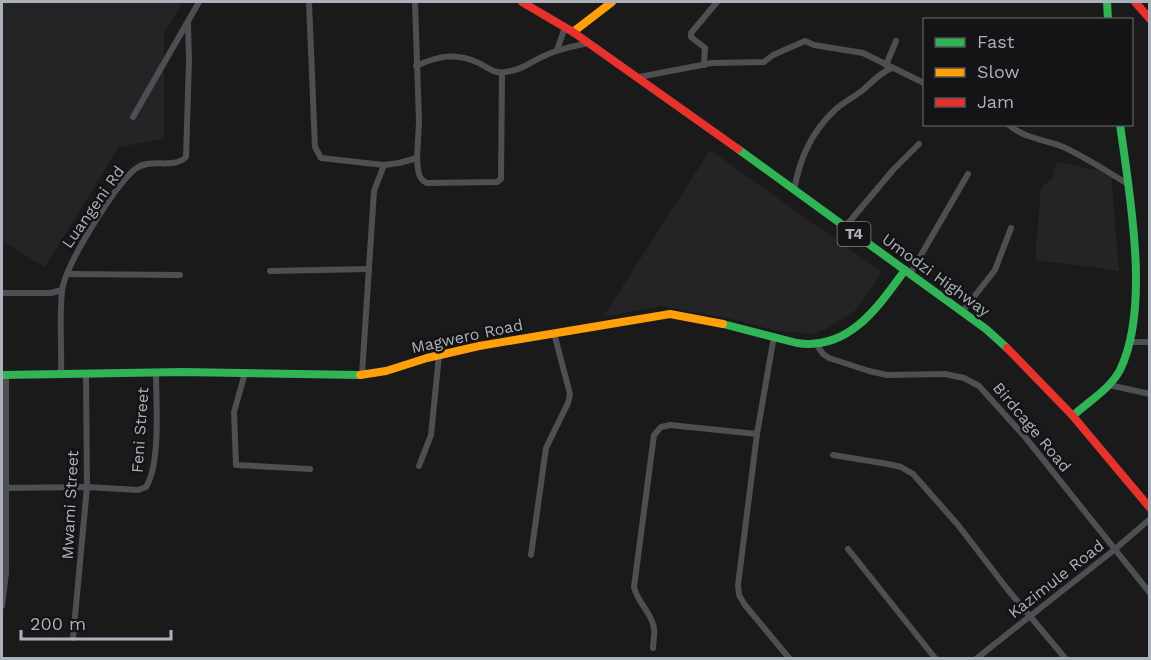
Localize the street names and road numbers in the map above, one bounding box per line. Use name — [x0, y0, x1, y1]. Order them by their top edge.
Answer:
street label: Luangeni Rd — [58, 162, 128, 252]
road number: T4 — [838, 222, 870, 246]
street label: Umodzi Highway — [878, 229, 994, 321]
street label: Magwero Road — [409, 315, 525, 357]
street label: Birdcage Road — [989, 378, 1075, 476]
street label: Feni Street — [128, 386, 152, 474]
street label: Mwami Street — [58, 450, 82, 560]
street label: Kazimule Road — [1004, 536, 1108, 622]

